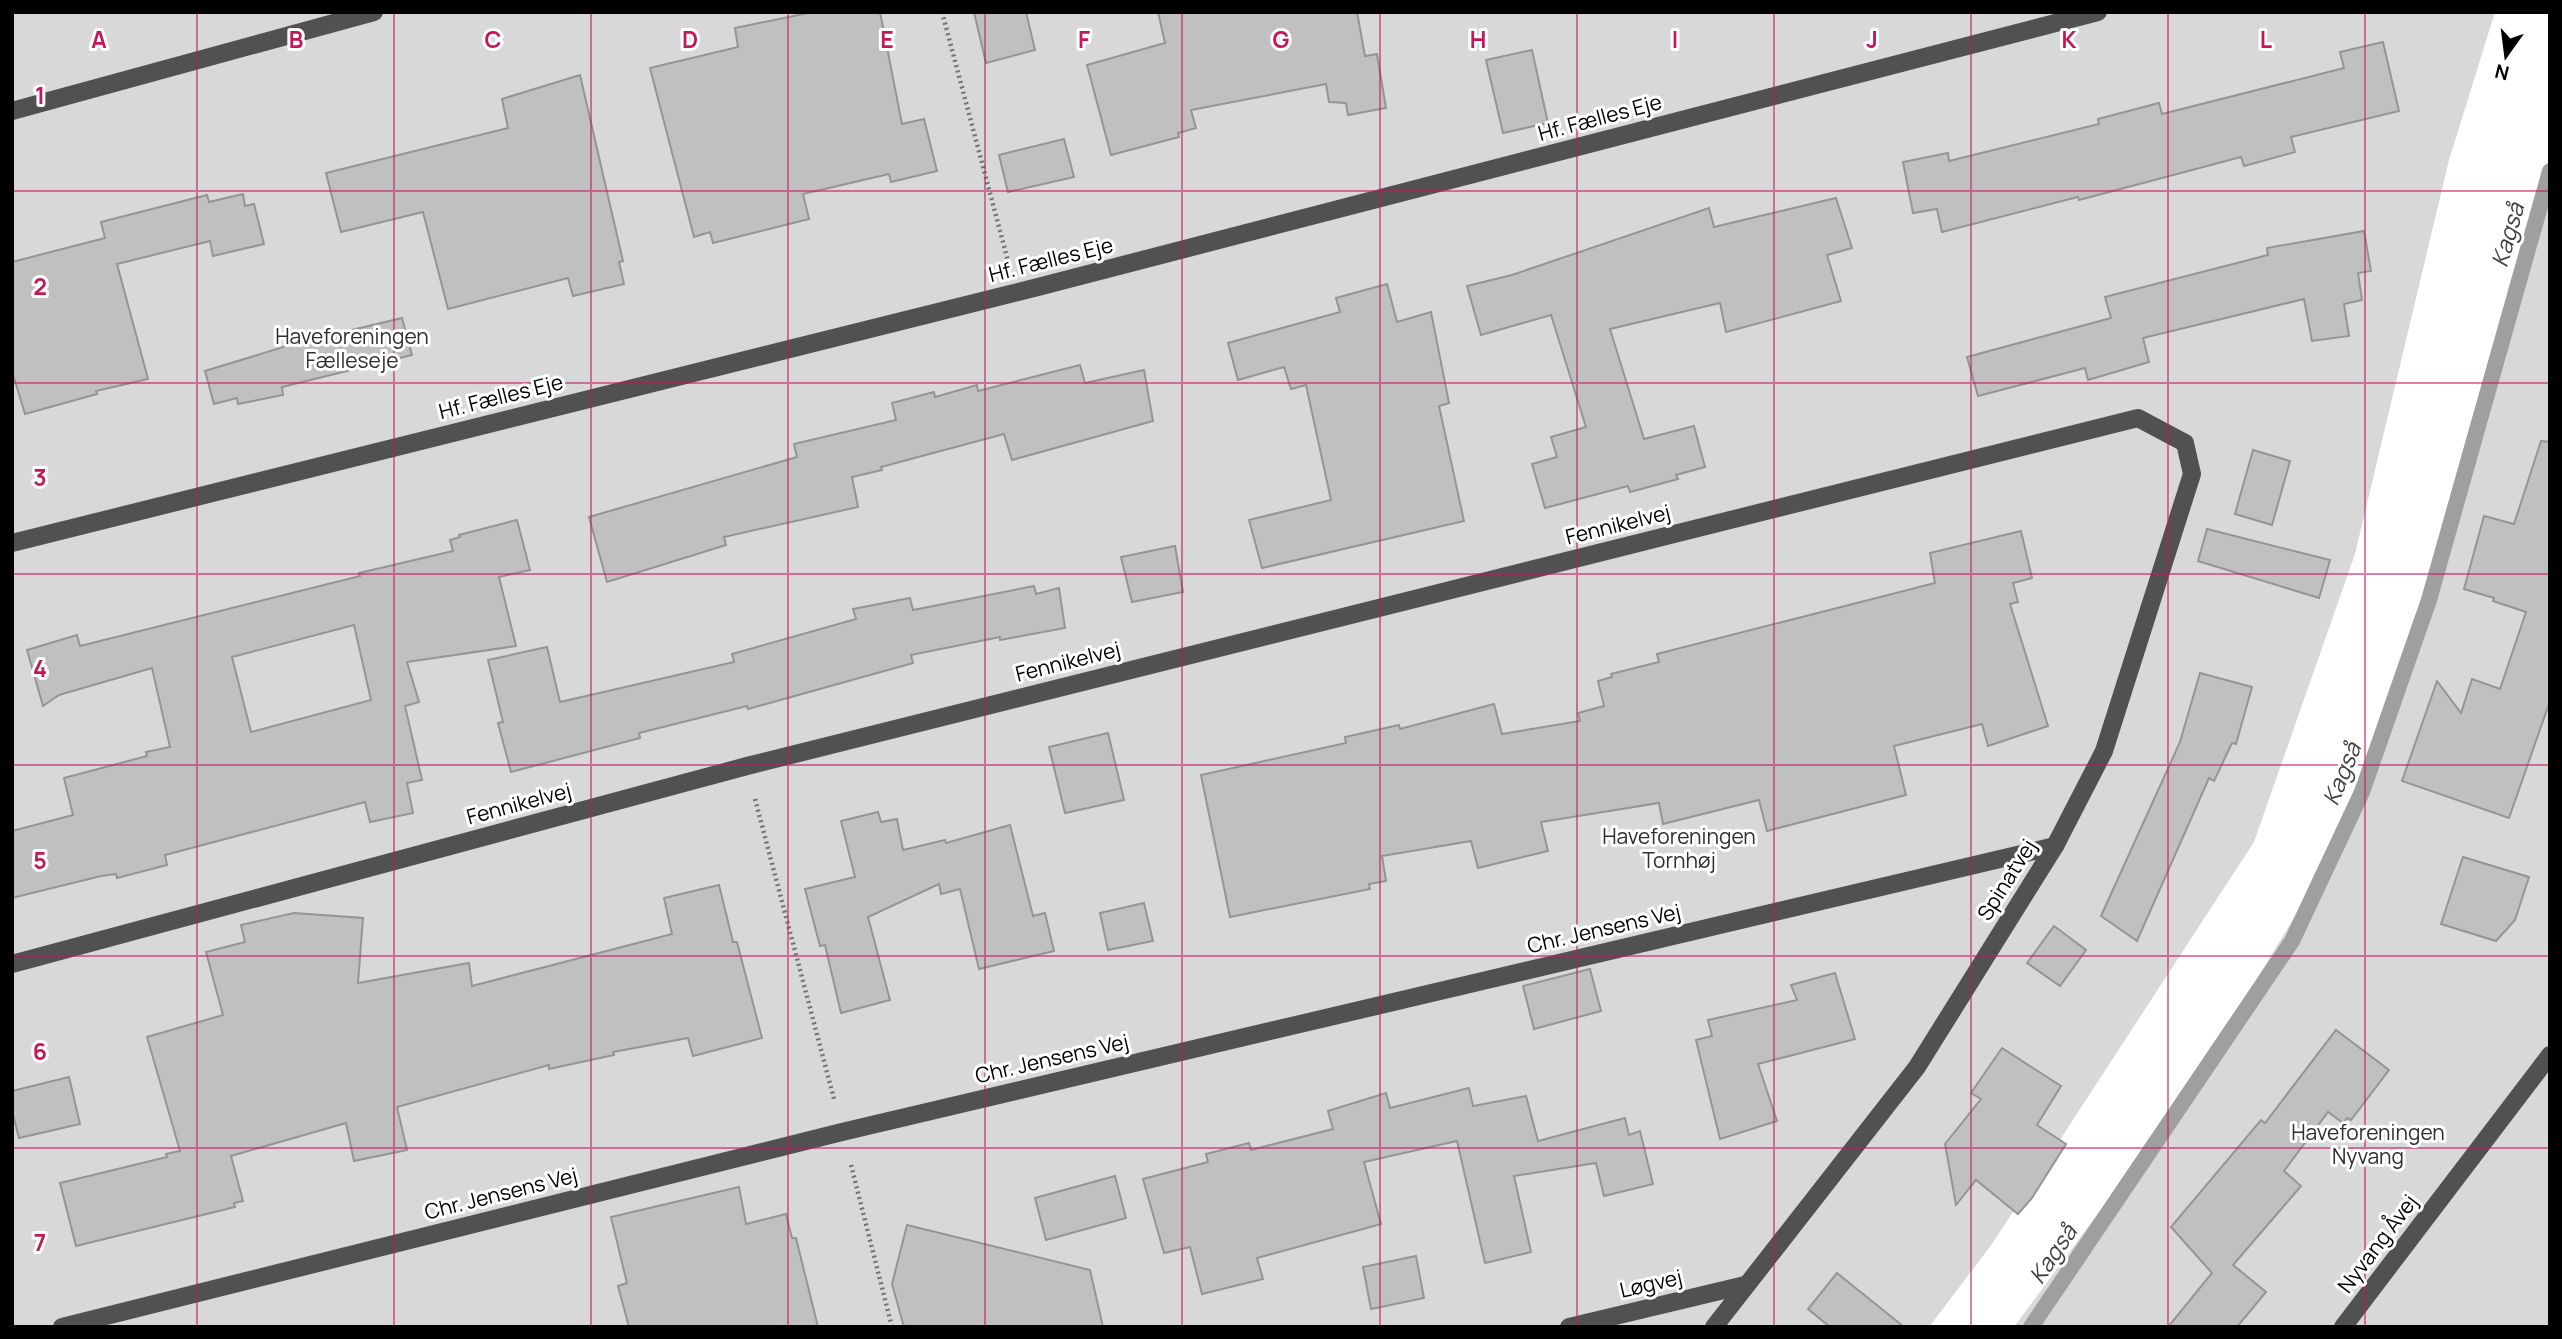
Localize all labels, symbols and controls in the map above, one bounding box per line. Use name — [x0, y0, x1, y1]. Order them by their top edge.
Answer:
north arrow — [2471, 21, 2541, 91]
text: A — [91, 23, 107, 55]
text: B — [289, 23, 303, 55]
text: C — [485, 23, 502, 55]
text: D — [682, 23, 698, 55]
text: E — [880, 23, 894, 55]
text: F — [1078, 23, 1090, 55]
text: G — [1273, 23, 1290, 55]
text: H — [1470, 23, 1486, 55]
text: I — [1672, 23, 1678, 55]
text: J — [1866, 23, 1878, 55]
text: K — [2062, 23, 2077, 55]
text: L — [2260, 23, 2272, 55]
text: N — [2492, 58, 2512, 87]
text: 1 — [35, 79, 45, 111]
street label: Hf. Fælles Eje — [1535, 87, 1665, 147]
water label: Kagså — [2483, 198, 2532, 270]
street label: Hf. Fælles Eje — [986, 230, 1116, 288]
text: 2 — [33, 270, 47, 302]
park label: Haveforeningen Fælleseje — [275, 322, 429, 374]
street label: Hf. Fælles Eje — [436, 367, 566, 425]
text: 3 — [33, 461, 47, 493]
street label: Fennikelvej — [1562, 497, 1673, 551]
street label: Fennikelvej — [1012, 634, 1123, 688]
text: 4 — [33, 652, 47, 684]
water label: Kagså — [2314, 736, 2369, 810]
street label: Fennikelvej — [463, 776, 574, 830]
park label: Haveforeningen Tornhøj — [1602, 822, 1756, 874]
street label: Spinatvej — [1970, 834, 2042, 925]
text: 5 — [33, 844, 47, 876]
street label: Chr. Jensens Vej — [1524, 897, 1683, 959]
street label: Chr. Jensens Vej — [972, 1027, 1131, 1089]
text: 6 — [33, 1035, 47, 1067]
park label: Haveforeningen Nyvang — [2291, 1118, 2445, 1170]
street label: Chr. Jensens Vej — [421, 1160, 580, 1226]
street label: Nyvang Åvej — [2331, 1188, 2423, 1298]
water label: Kagså — [2021, 1217, 2084, 1289]
text: 7 — [34, 1226, 46, 1258]
street label: Løgvej — [1617, 1262, 1685, 1304]

